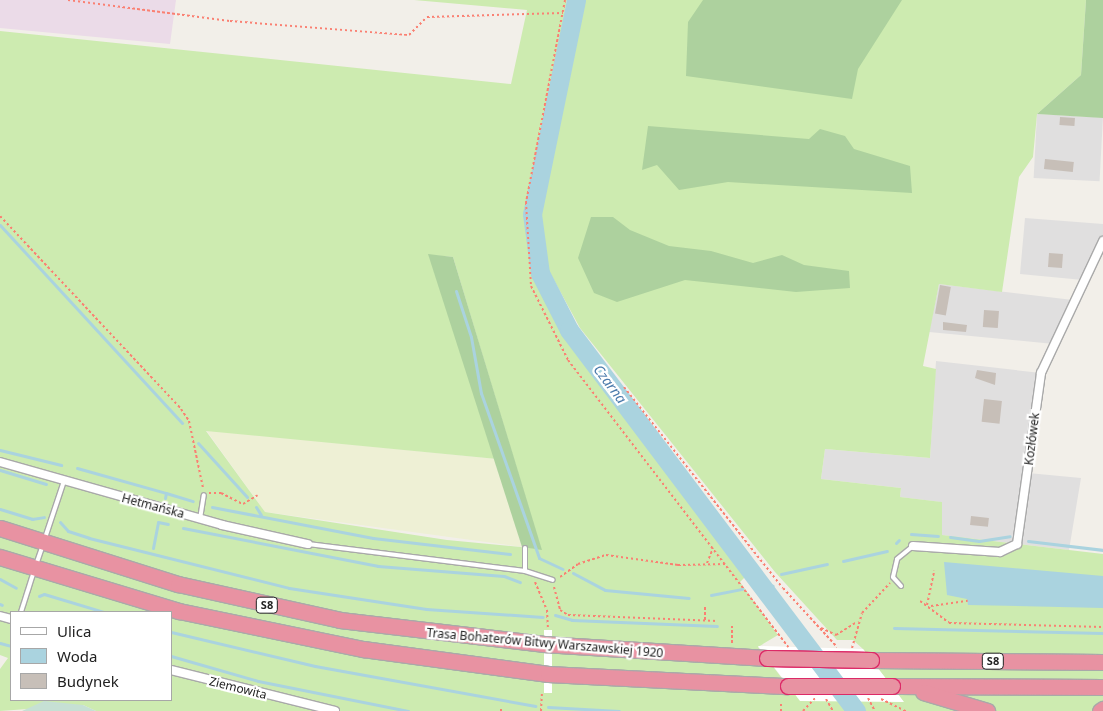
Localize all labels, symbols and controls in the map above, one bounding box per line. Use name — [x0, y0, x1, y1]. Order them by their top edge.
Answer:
water label: Czarna — [590, 361, 630, 407]
street label: Kozłówek — [1022, 412, 1042, 466]
street label: Hetmańska — [120, 491, 186, 521]
road number: S8 — [256, 596, 278, 614]
legend — [10, 611, 172, 701]
text: Ulica — [57, 621, 91, 641]
street label: Trasa Bohaterów Bitwy Warszawskiej 1920 — [426, 625, 664, 661]
text: Woda — [57, 646, 97, 666]
road number: S8 — [982, 652, 1004, 669]
text: Budynek — [57, 671, 119, 691]
street label: Ziemowita — [208, 674, 268, 702]

